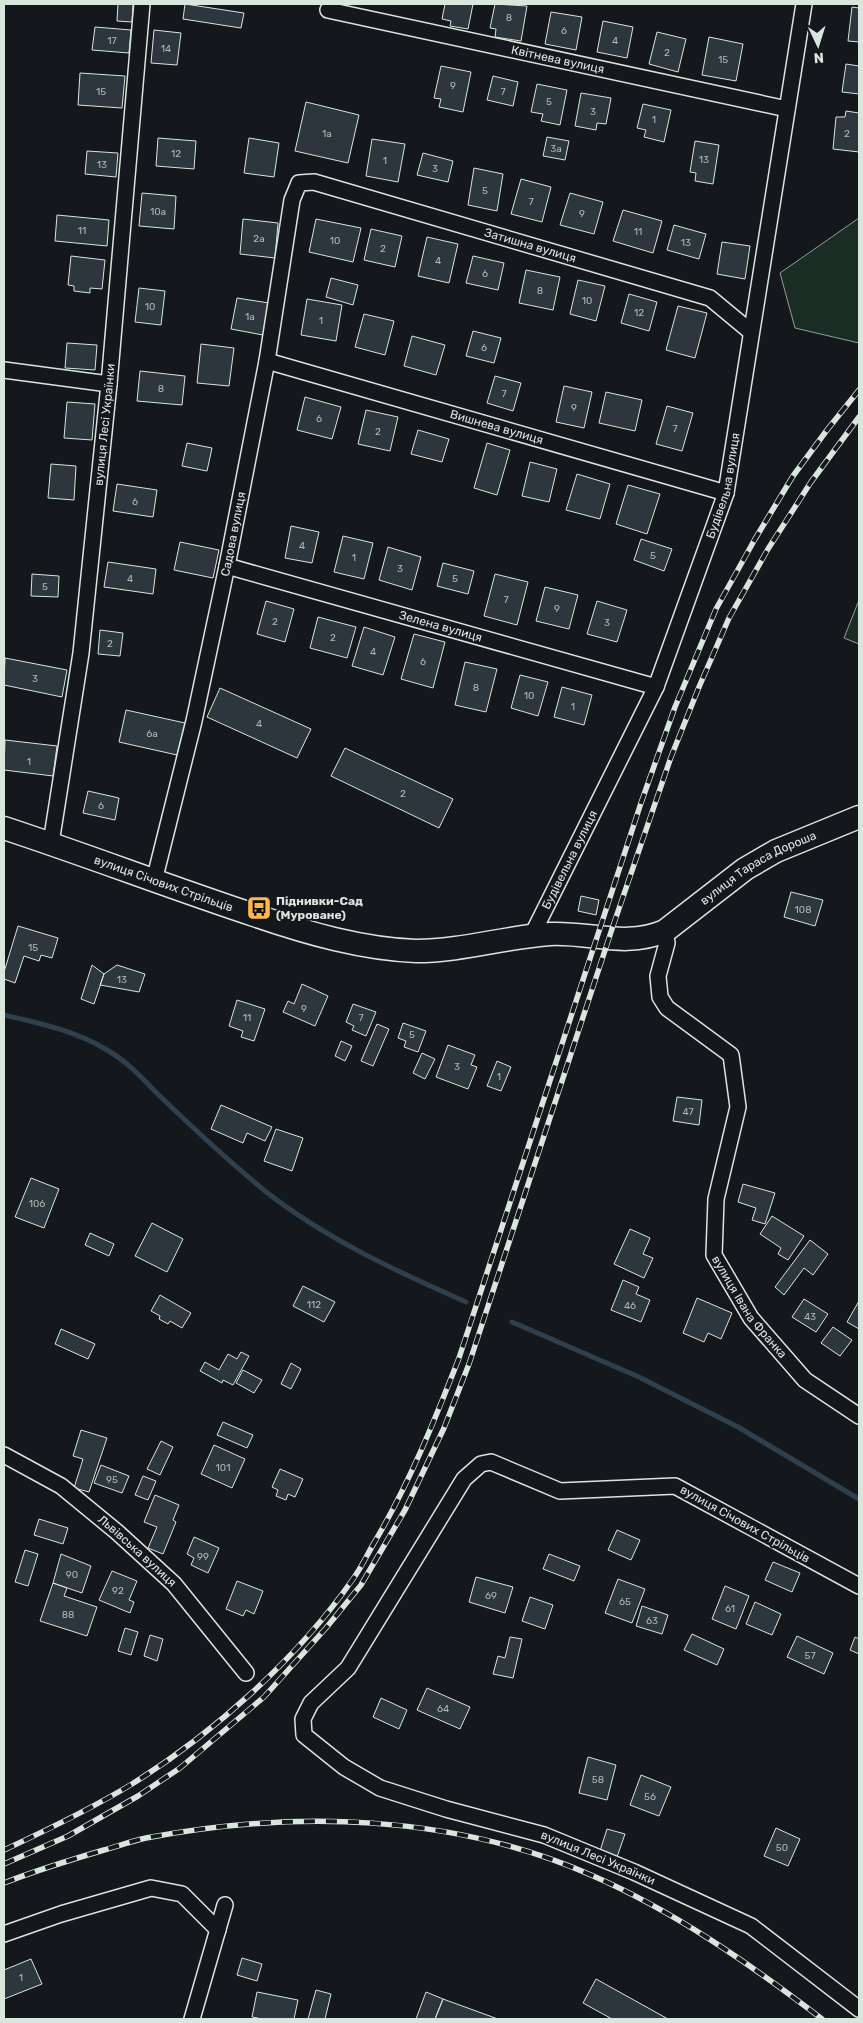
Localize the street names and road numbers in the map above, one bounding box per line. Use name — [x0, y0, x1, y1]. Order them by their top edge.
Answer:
street label: Квітнева вулиця — [510, 43, 606, 76]
street label: Затишна вулиця — [483, 225, 578, 265]
street label: вулиця Лесі Українки — [91, 363, 118, 486]
street label: Вишнева вулиця — [448, 407, 545, 447]
street label: Будівельна вулиця — [703, 432, 743, 540]
street label: Садова вулиця — [218, 490, 248, 578]
street label: Зелена вулиця — [397, 608, 484, 645]
street label: Будівельна вулиця — [539, 808, 600, 912]
street label: вулиця Тараса Дороша — [698, 828, 818, 908]
street label: вулиця Січових Стрільців — [92, 853, 235, 915]
street label: вулиця Івана Франка — [709, 1253, 790, 1361]
street label: вулиця Січових Стрільців — [678, 1482, 813, 1566]
street label: Львівська вулиця — [95, 1512, 179, 1590]
street label: вулиця Лесі Українки — [539, 1827, 657, 1888]

